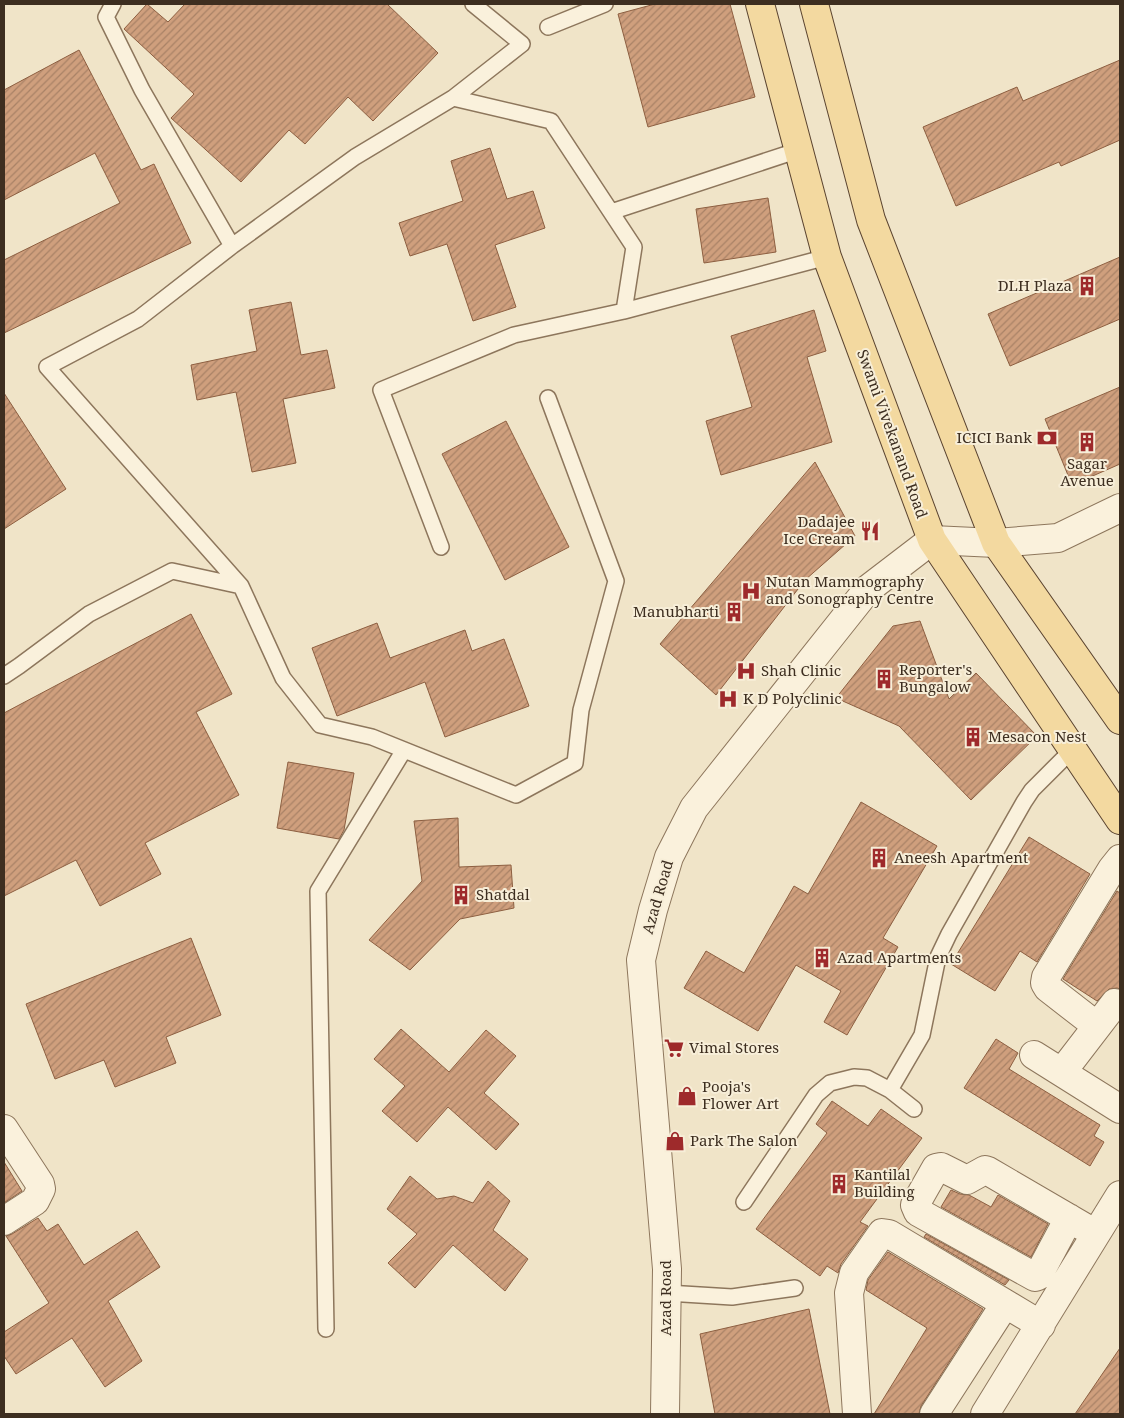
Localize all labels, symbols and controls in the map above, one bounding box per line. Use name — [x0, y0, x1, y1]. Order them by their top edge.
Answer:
place label: DLH Plaza — [998, 275, 1072, 295]
building icon: DLH Plaza — [1076, 275, 1098, 297]
street label: Swami Vivekanand Road — [853, 347, 933, 521]
place label: ICICI Bank — [956, 427, 1032, 447]
bank icon: ICICI Bank — [1036, 427, 1058, 449]
building icon: Sagar Avenue — [1076, 431, 1098, 453]
place label: Sagar Avenue — [1060, 453, 1114, 490]
place label: Dadajee Ice Cream — [783, 511, 855, 548]
restaurant icon: Dadajee Ice Cream — [859, 520, 881, 542]
place label: Nutan Mammography and Sonography Centre — [766, 571, 934, 608]
hospital icon: Nutan Mammography and Sonography Centre — [740, 580, 762, 602]
place label: Manubharti — [633, 601, 719, 621]
building icon: Manubharti — [723, 601, 745, 623]
place label: Reporter's Bungalow — [899, 659, 972, 696]
hospital icon: Shah Clinic — [735, 660, 757, 682]
place label: Shah Clinic — [761, 660, 841, 680]
building icon: Reporter's Bungalow — [873, 668, 895, 690]
hospital icon: K D Polyclinic — [717, 688, 739, 710]
place label: K D Polyclinic — [743, 688, 842, 708]
building icon: Mesacon Nest — [962, 726, 984, 748]
place label: Mesacon Nest — [988, 726, 1086, 746]
building icon: Aneesh Apartment — [868, 847, 890, 869]
place label: Aneesh Apartment — [894, 847, 1028, 867]
street label: Azad Road — [637, 857, 677, 936]
building icon: Shatdal — [450, 884, 472, 906]
place label: Shatdal — [476, 884, 530, 904]
building icon: Azad Apartments — [811, 947, 833, 969]
place label: Azad Apartments — [837, 947, 962, 967]
supermarket icon: Vimal Stores — [663, 1037, 685, 1059]
place label: Vimal Stores — [689, 1037, 779, 1057]
place label: Pooja's Flower Art — [702, 1076, 779, 1113]
shop icon: Pooja's Flower Art — [676, 1085, 698, 1107]
shop icon: Park The Salon — [664, 1130, 686, 1152]
place label: Park The Salon — [690, 1130, 798, 1150]
place label: Kantilal Building — [854, 1164, 915, 1201]
building icon: Kantilal Building — [828, 1173, 850, 1195]
street label: Azad Road — [655, 1260, 675, 1336]

